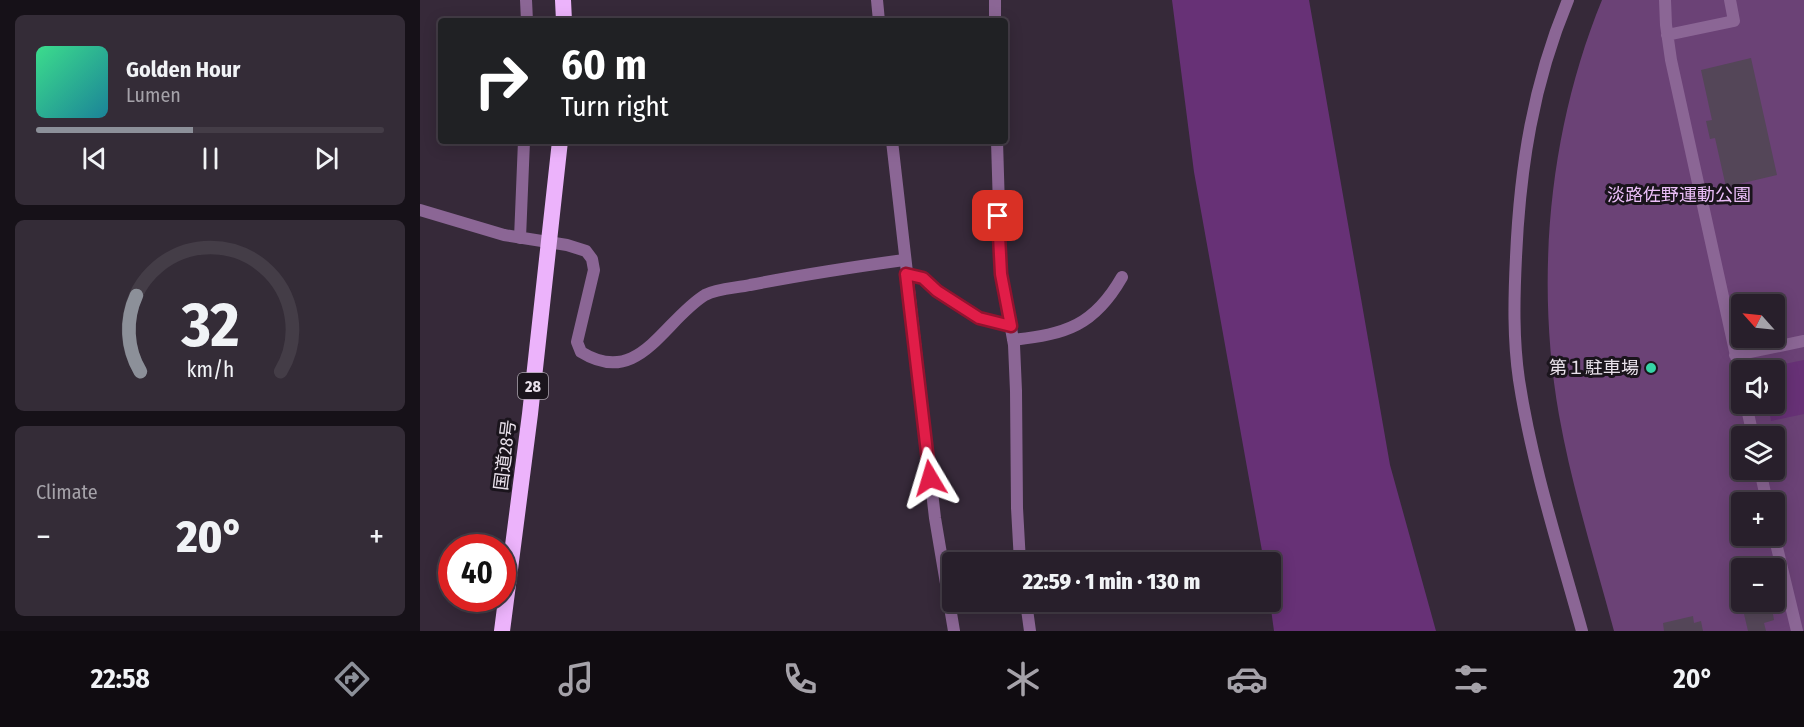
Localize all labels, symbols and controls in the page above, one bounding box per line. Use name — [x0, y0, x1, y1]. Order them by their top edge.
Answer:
text: 60 m — [561, 40, 647, 90]
icon: right — [462, 42, 540, 120]
text: Golden Hour — [126, 56, 240, 83]
text: Lumen — [126, 83, 181, 107]
text: Turn right — [561, 91, 669, 123]
icon: previous — [78, 142, 111, 175]
icon: pause — [194, 142, 227, 175]
icon: next — [310, 142, 343, 175]
park label: 淡路佐野運動公園 — [1607, 184, 1751, 206]
pin — [972, 190, 1023, 241]
icon: arrive — [981, 199, 1014, 232]
text: 32 — [180, 289, 239, 364]
north arrow — [1731, 294, 1785, 348]
map controls — [1731, 294, 1785, 612]
place label: 第１駐車場 — [1549, 357, 1639, 379]
text: km/h — [186, 358, 234, 384]
button: sound — [1731, 360, 1785, 414]
marker: 第１駐車場 — [1644, 361, 1658, 375]
road number: 28 — [518, 373, 548, 399]
street label: 国道28号 — [490, 418, 520, 492]
button: layers — [1731, 426, 1785, 480]
position arrow — [898, 446, 962, 510]
text: Climate — [36, 480, 98, 504]
button: + — [1731, 492, 1785, 546]
text: 20° — [176, 510, 243, 564]
text: − — [36, 517, 51, 557]
text: + — [369, 517, 384, 557]
speed limit sign: 40 — [438, 534, 516, 612]
button: − — [1731, 558, 1785, 612]
text: 22:59 · 1 min · 130 m — [1023, 568, 1200, 595]
icon: directions — [331, 658, 373, 700]
icon: music — [555, 658, 597, 700]
icon: phone — [779, 658, 821, 700]
icon: climate — [1002, 658, 1044, 700]
icon: car — [1226, 658, 1268, 700]
icon: filters — [1450, 658, 1492, 700]
text: 22:58 — [91, 663, 150, 695]
text: 20° — [1673, 663, 1713, 695]

